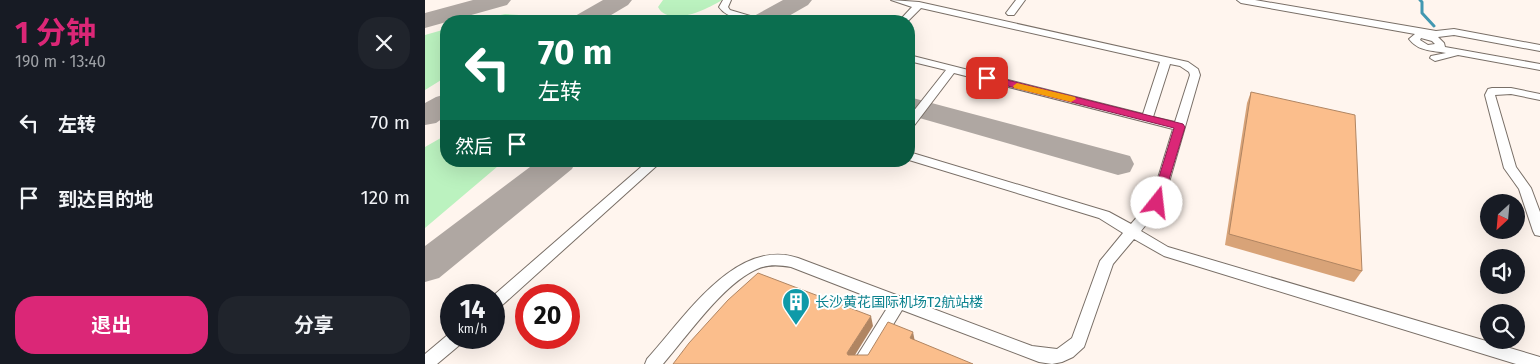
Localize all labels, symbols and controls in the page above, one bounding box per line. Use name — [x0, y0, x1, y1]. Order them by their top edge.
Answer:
text: 1 分钟 — [15, 15, 96, 51]
button: close — [358, 17, 410, 69]
text: 70 m — [538, 31, 612, 73]
icon: left — [455, 35, 520, 100]
text: 190 m · 13:40 — [15, 52, 106, 71]
pin — [966, 57, 1008, 99]
icon: arrive — [973, 64, 1001, 92]
text: 左转 — [538, 78, 582, 105]
icon: left — [15, 109, 43, 137]
text: 70 m — [370, 111, 410, 134]
text: 左转 — [58, 113, 96, 136]
icon: arrive — [503, 130, 531, 158]
text: 然后 — [455, 135, 493, 158]
position arrow — [1130, 176, 1182, 228]
icon: arrive — [15, 184, 43, 212]
text: 120 m — [360, 186, 410, 209]
text: 到达目的地 — [58, 188, 153, 211]
north arrow — [1480, 194, 1525, 239]
map controls — [1480, 194, 1525, 349]
button: sound — [1480, 249, 1525, 294]
speed limit sign: 20 — [515, 284, 580, 349]
building icon: 长沙黄花国际机场T2航站楼 — [781, 287, 811, 326]
place label: 长沙黄花国际机场T2航站楼 — [815, 294, 983, 311]
text: 14 — [460, 295, 485, 325]
button: 退出 — [15, 296, 208, 354]
button: 分享 — [218, 296, 410, 354]
button: search — [1480, 304, 1525, 349]
text: km/h — [458, 322, 487, 336]

